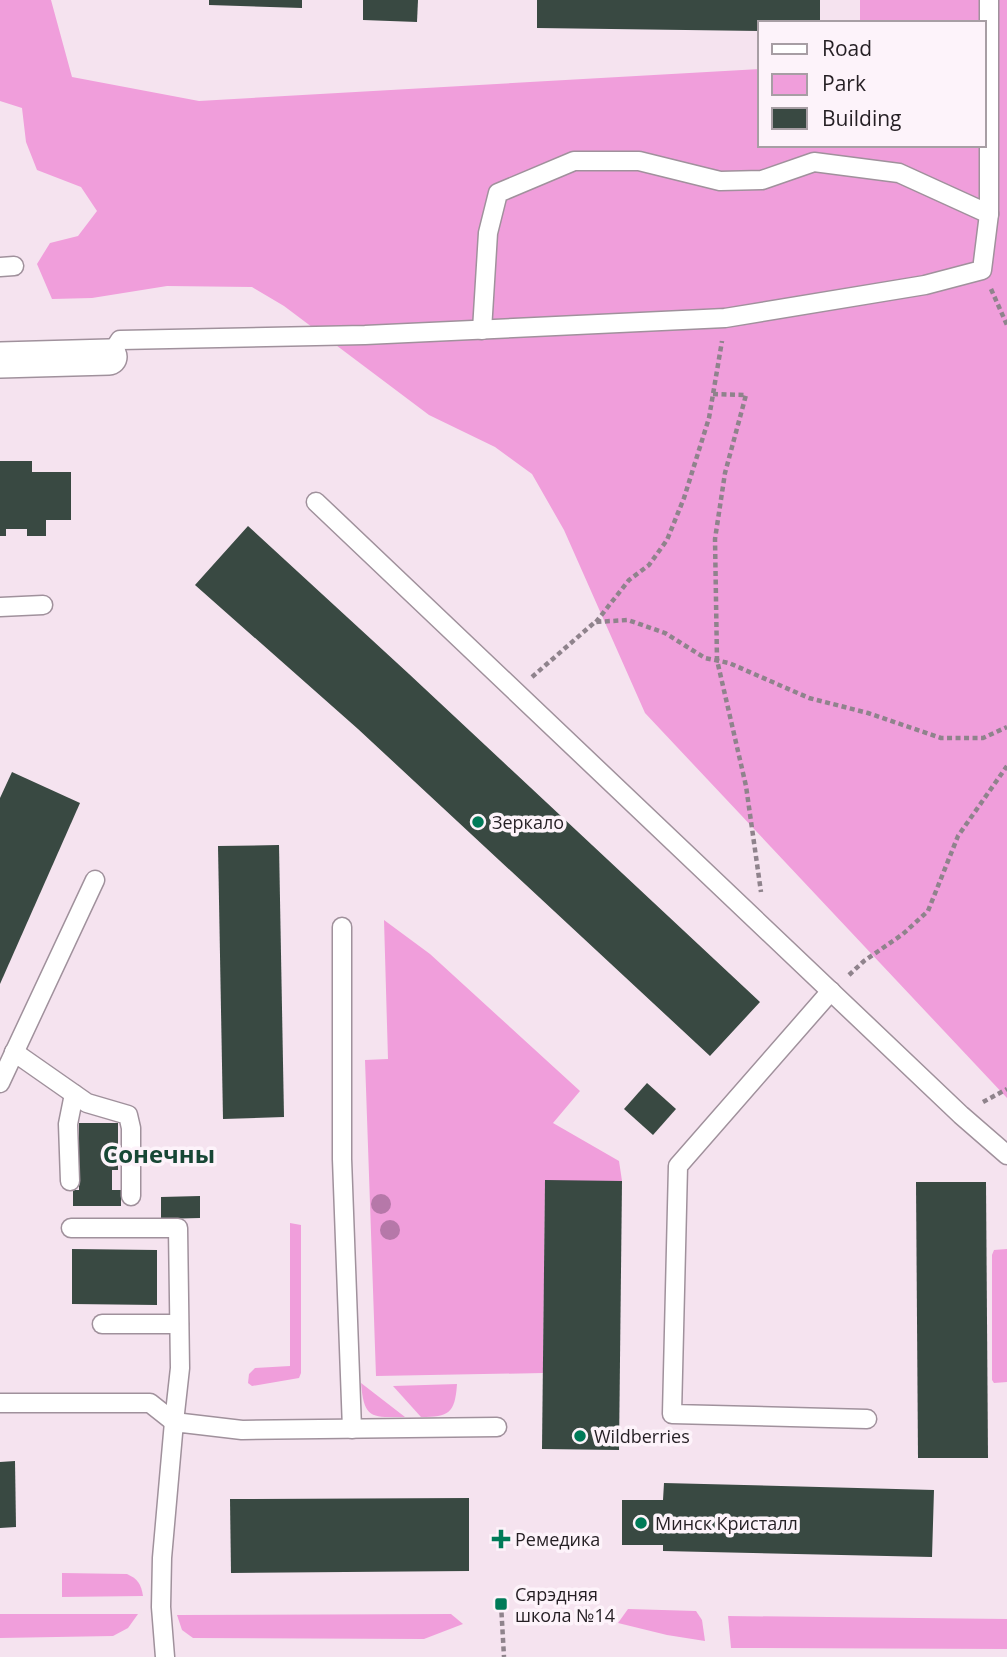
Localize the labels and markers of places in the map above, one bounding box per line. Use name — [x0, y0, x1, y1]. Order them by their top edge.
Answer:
place label: Зеркало — [492, 810, 564, 834]
marker: Зеркало — [470, 814, 486, 830]
place label: Wildberries — [594, 1424, 690, 1448]
marker: Wildberries — [572, 1428, 588, 1444]
place label: Минск Кристалл — [655, 1511, 798, 1535]
marker: Минск Кристалл — [633, 1515, 649, 1531]
place label: Ремедика — [515, 1527, 600, 1551]
marker: Ремедика — [493, 1531, 509, 1547]
place label: Сярэдняя школа №14 — [515, 1582, 615, 1627]
marker: Сярэдняя школа №14 — [493, 1596, 509, 1612]

